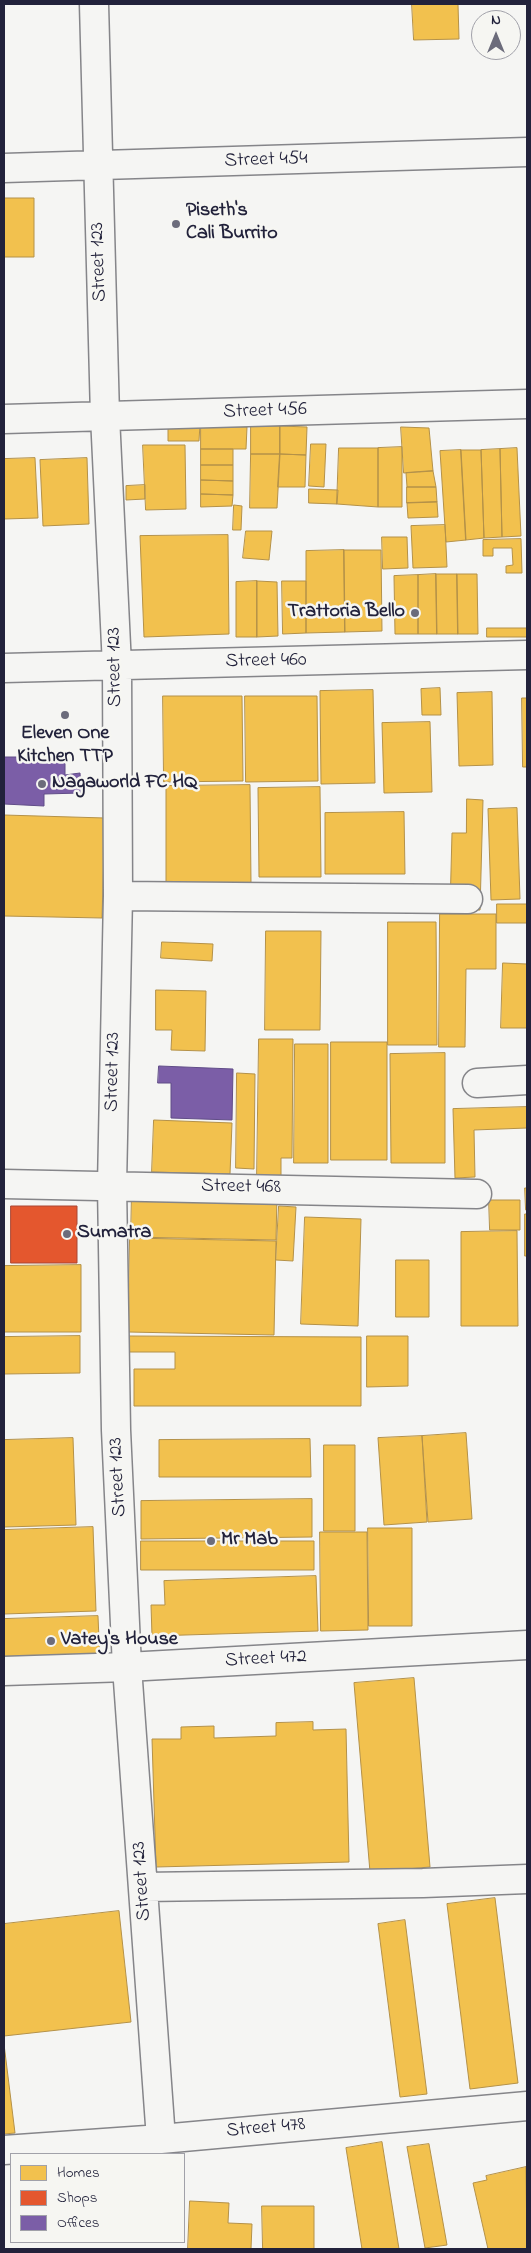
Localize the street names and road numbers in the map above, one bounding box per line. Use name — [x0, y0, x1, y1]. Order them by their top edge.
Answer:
street label: Street 454 — [224, 148, 308, 174]
street label: Street 123 — [87, 222, 113, 302]
street label: Street 456 — [223, 399, 307, 425]
street label: Street 123 — [103, 627, 129, 707]
street label: Street 460 — [225, 649, 307, 675]
street label: Street 123 — [101, 1032, 127, 1112]
street label: Street 468 — [201, 1175, 281, 1201]
street label: Street 123 — [105, 1436, 133, 1518]
street label: Street 472 — [225, 1646, 307, 1674]
street label: Street 123 — [128, 1840, 158, 1922]
street label: Street 478 — [225, 2114, 307, 2144]

